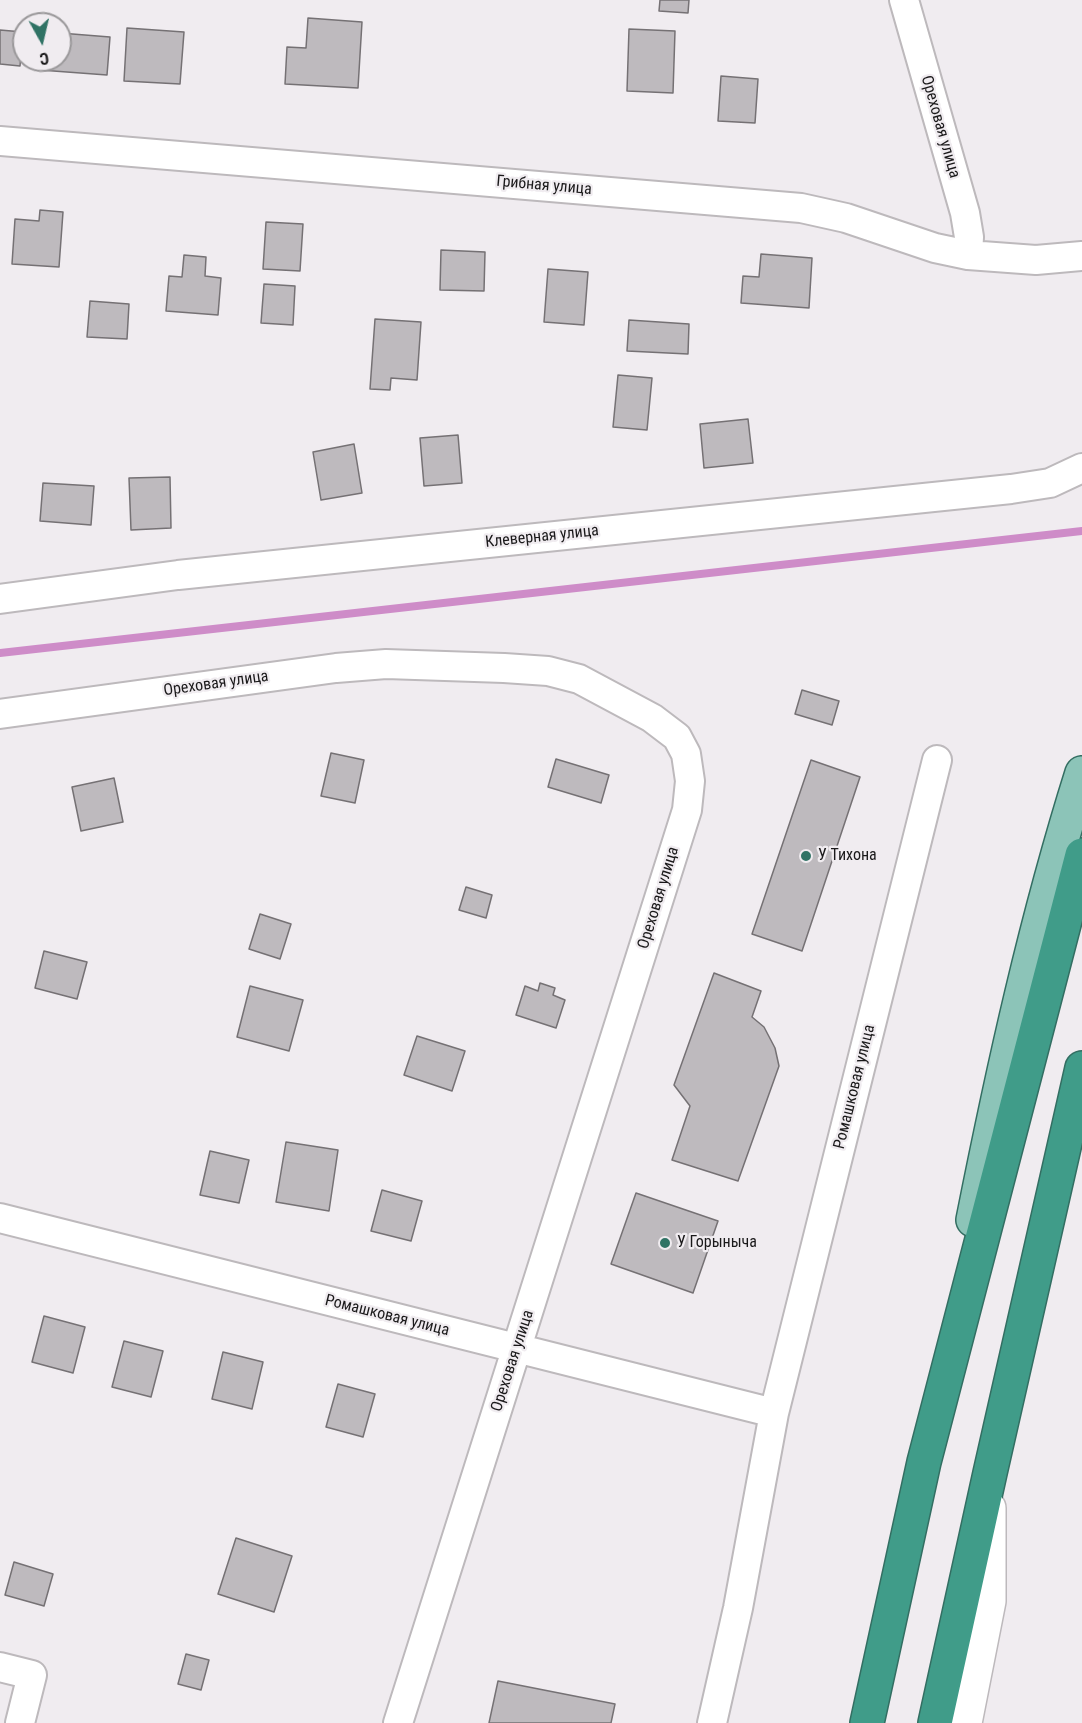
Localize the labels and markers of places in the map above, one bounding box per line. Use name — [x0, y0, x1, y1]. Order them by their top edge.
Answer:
place label: У Тихона — [818, 846, 877, 866]
marker: У Тихона — [799, 849, 813, 863]
place label: У Горыныча — [677, 1233, 757, 1253]
marker: У Горыныча — [658, 1236, 672, 1250]

